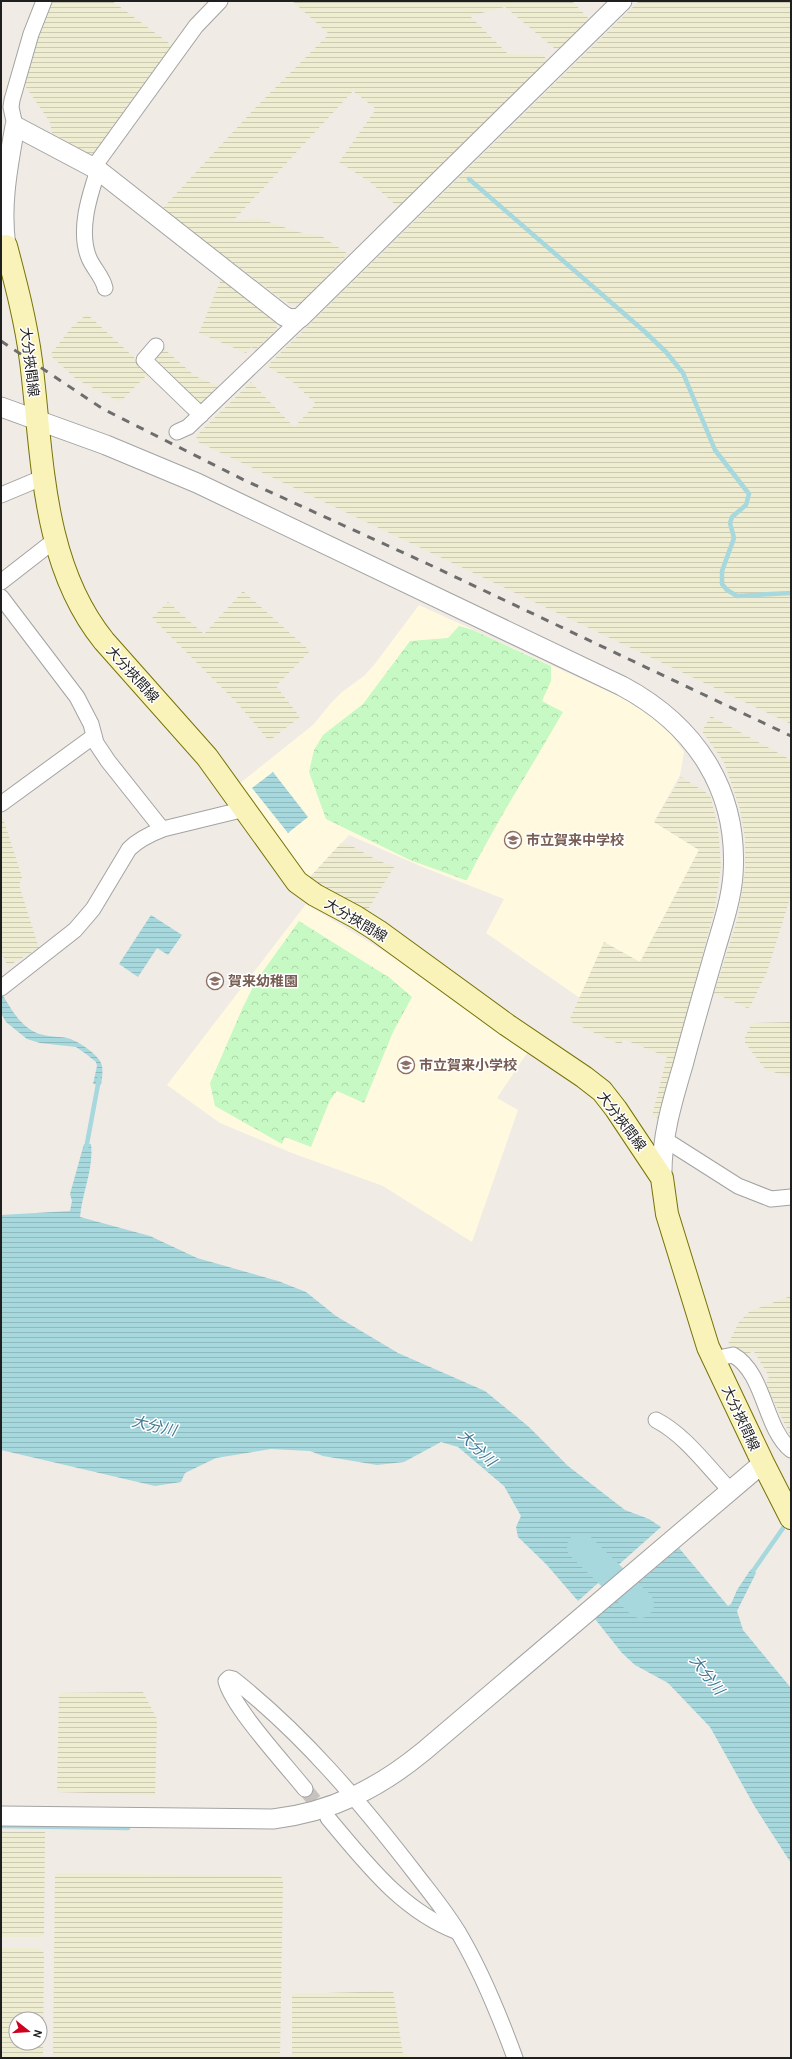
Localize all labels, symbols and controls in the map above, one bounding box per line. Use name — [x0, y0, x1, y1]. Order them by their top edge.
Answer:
street label: 大分挾間線 — [17, 326, 43, 398]
street label: 大分挾間線 — [103, 642, 163, 706]
school or university icon: 市立賀来中学校 — [503, 830, 523, 850]
place label: 市立賀来中学校 — [526, 831, 624, 849]
street label: 大分挾間線 — [321, 894, 391, 946]
school or university icon: 賀来幼稚園 — [205, 971, 225, 991]
place label: 賀来幼稚園 — [228, 972, 298, 990]
school or university icon: 市立賀来小学校 — [396, 1055, 416, 1075]
place label: 市立賀来小学校 — [419, 1056, 517, 1074]
street label: 大分挾間線 — [594, 1088, 650, 1154]
street label: 大分挾間線 — [718, 1382, 764, 1454]
water label: 大分川 — [130, 1412, 180, 1440]
water label: 大分川 — [455, 1426, 501, 1471]
water label: 大分川 — [686, 1652, 729, 1700]
north arrow — [8, 2011, 48, 2051]
text: N — [30, 2028, 45, 2040]

